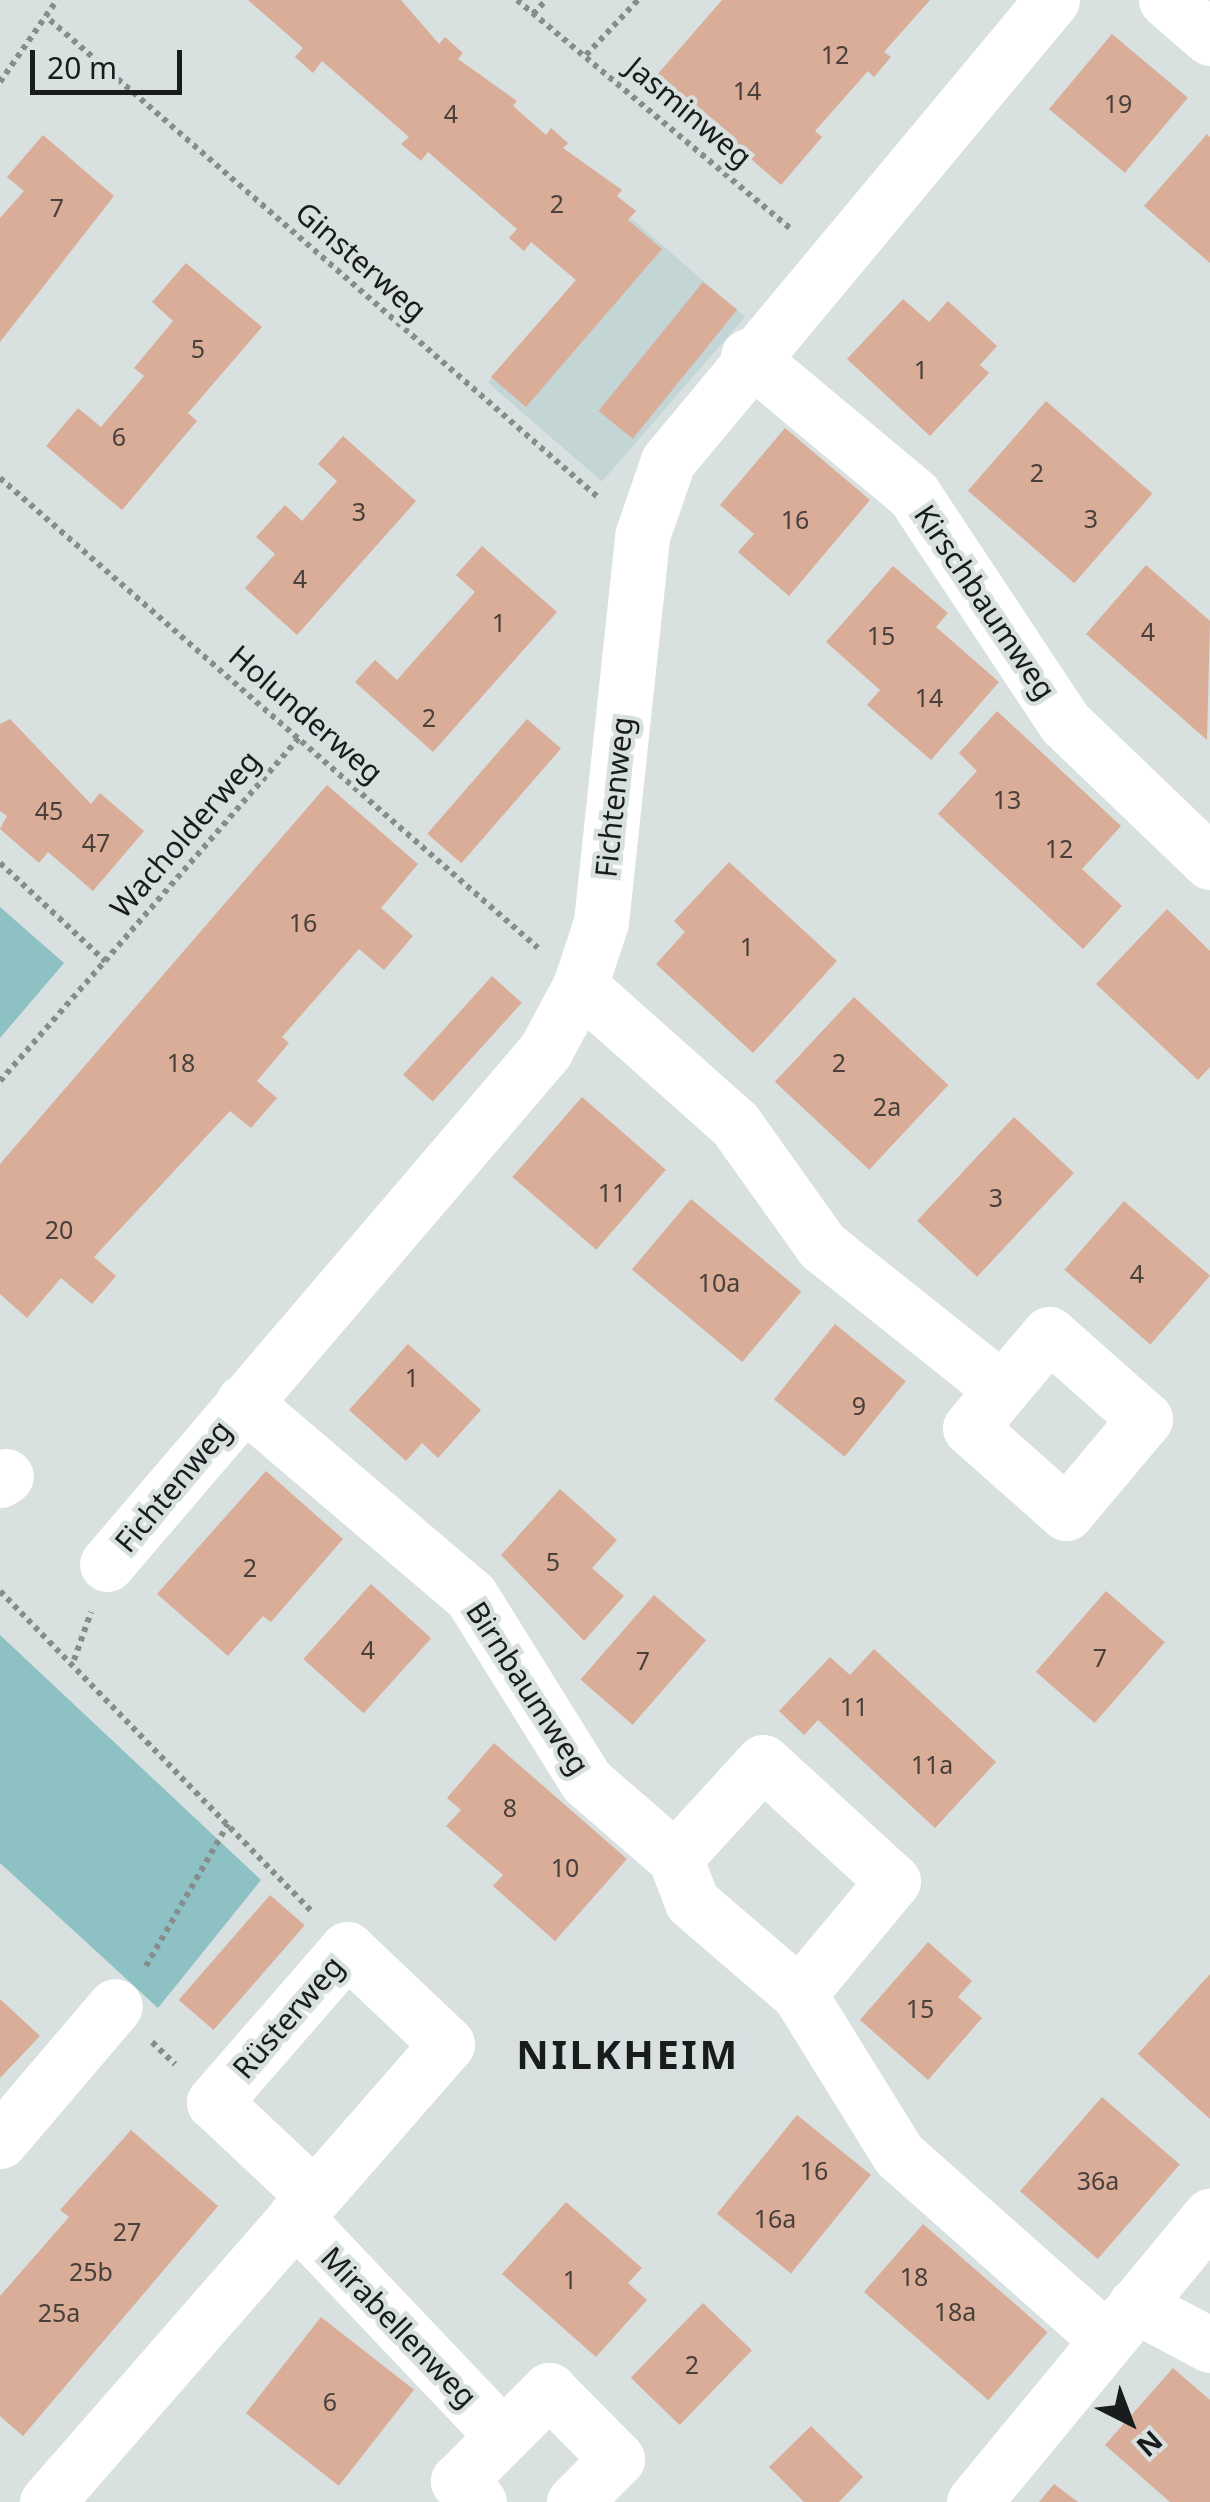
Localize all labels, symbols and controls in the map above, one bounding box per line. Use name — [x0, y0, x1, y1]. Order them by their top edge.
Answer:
scale bar — [35, 30, 188, 92]
house number: 12 — [821, 39, 849, 69]
text: 20 m — [47, 47, 117, 88]
street label: Jasminweg — [619, 49, 759, 175]
house number: 14 — [733, 75, 761, 105]
house number: 19 — [1104, 88, 1132, 118]
house number: 4 — [444, 98, 458, 128]
house number: 2 — [550, 188, 564, 218]
house number: 7 — [50, 192, 64, 222]
street label: Ginsterweg — [288, 194, 434, 328]
house number: 5 — [191, 333, 205, 363]
house number: 1 — [914, 354, 928, 384]
house number: 6 — [112, 421, 126, 451]
house number: 2 — [1030, 457, 1044, 487]
house number: 3 — [352, 496, 366, 526]
street label: Kirschbaumweg — [907, 498, 1063, 706]
house number: 3 — [1084, 503, 1098, 533]
house number: 16 — [781, 504, 809, 534]
house number: 4 — [293, 563, 307, 593]
house number: 1 — [492, 607, 506, 637]
house number: 4 — [1141, 616, 1155, 646]
house number: 15 — [867, 620, 895, 650]
street label: Holunderweg — [222, 637, 390, 791]
house number: 14 — [915, 682, 943, 712]
house number: 2 — [422, 702, 436, 732]
street label: Fichtenweg — [588, 715, 640, 879]
street label: Wacholderweg — [103, 743, 267, 925]
house number: 13 — [993, 784, 1021, 814]
house number: 45 — [35, 795, 63, 825]
house number: 47 — [82, 827, 110, 857]
house number: 12 — [1045, 833, 1073, 863]
house number: 16 — [289, 907, 317, 937]
house number: 1 — [740, 931, 754, 961]
house number: 18 — [167, 1047, 195, 1077]
house number: 2 — [832, 1047, 846, 1077]
house number: 2a — [873, 1091, 901, 1121]
house number: 11 — [598, 1177, 626, 1207]
house number: 3 — [989, 1182, 1003, 1212]
house number: 20 — [45, 1214, 73, 1244]
house number: 4 — [1130, 1258, 1144, 1288]
house number: 10a — [698, 1267, 740, 1297]
house number: 1 — [405, 1362, 419, 1392]
house number: 9 — [852, 1390, 866, 1420]
street label: Fichtenweg — [107, 1413, 239, 1559]
house number: 5 — [546, 1546, 560, 1576]
house number: 2 — [243, 1552, 257, 1582]
street label: Birnbaumweg — [459, 1595, 597, 1781]
house number: 4 — [361, 1634, 375, 1664]
house number: 7 — [1093, 1642, 1107, 1672]
house number: 7 — [636, 1645, 650, 1675]
house number: 11 — [840, 1691, 868, 1721]
house number: 11a — [911, 1749, 953, 1779]
house number: 8 — [503, 1792, 517, 1822]
house number: 10 — [551, 1852, 579, 1882]
street label: Rüsterweg — [225, 1948, 351, 2086]
house number: 15 — [906, 1993, 934, 2023]
district label: NILKHEIM — [516, 2030, 740, 2078]
house number: 16 — [800, 2155, 828, 2185]
house number: 36a — [1077, 2165, 1119, 2195]
house number: 16a — [754, 2203, 796, 2233]
house number: 27 — [113, 2216, 141, 2246]
street label: Mirabellenweg — [314, 2239, 484, 2415]
house number: 25b — [69, 2256, 113, 2286]
house number: 18 — [900, 2261, 928, 2291]
house number: 1 — [563, 2264, 577, 2294]
house number: 18a — [934, 2296, 976, 2326]
house number: 25a — [38, 2297, 80, 2327]
house number: 2 — [685, 2349, 699, 2379]
north arrow — [1080, 2372, 1180, 2472]
house number: 6 — [323, 2386, 337, 2416]
text: N — [1129, 2423, 1171, 2466]

